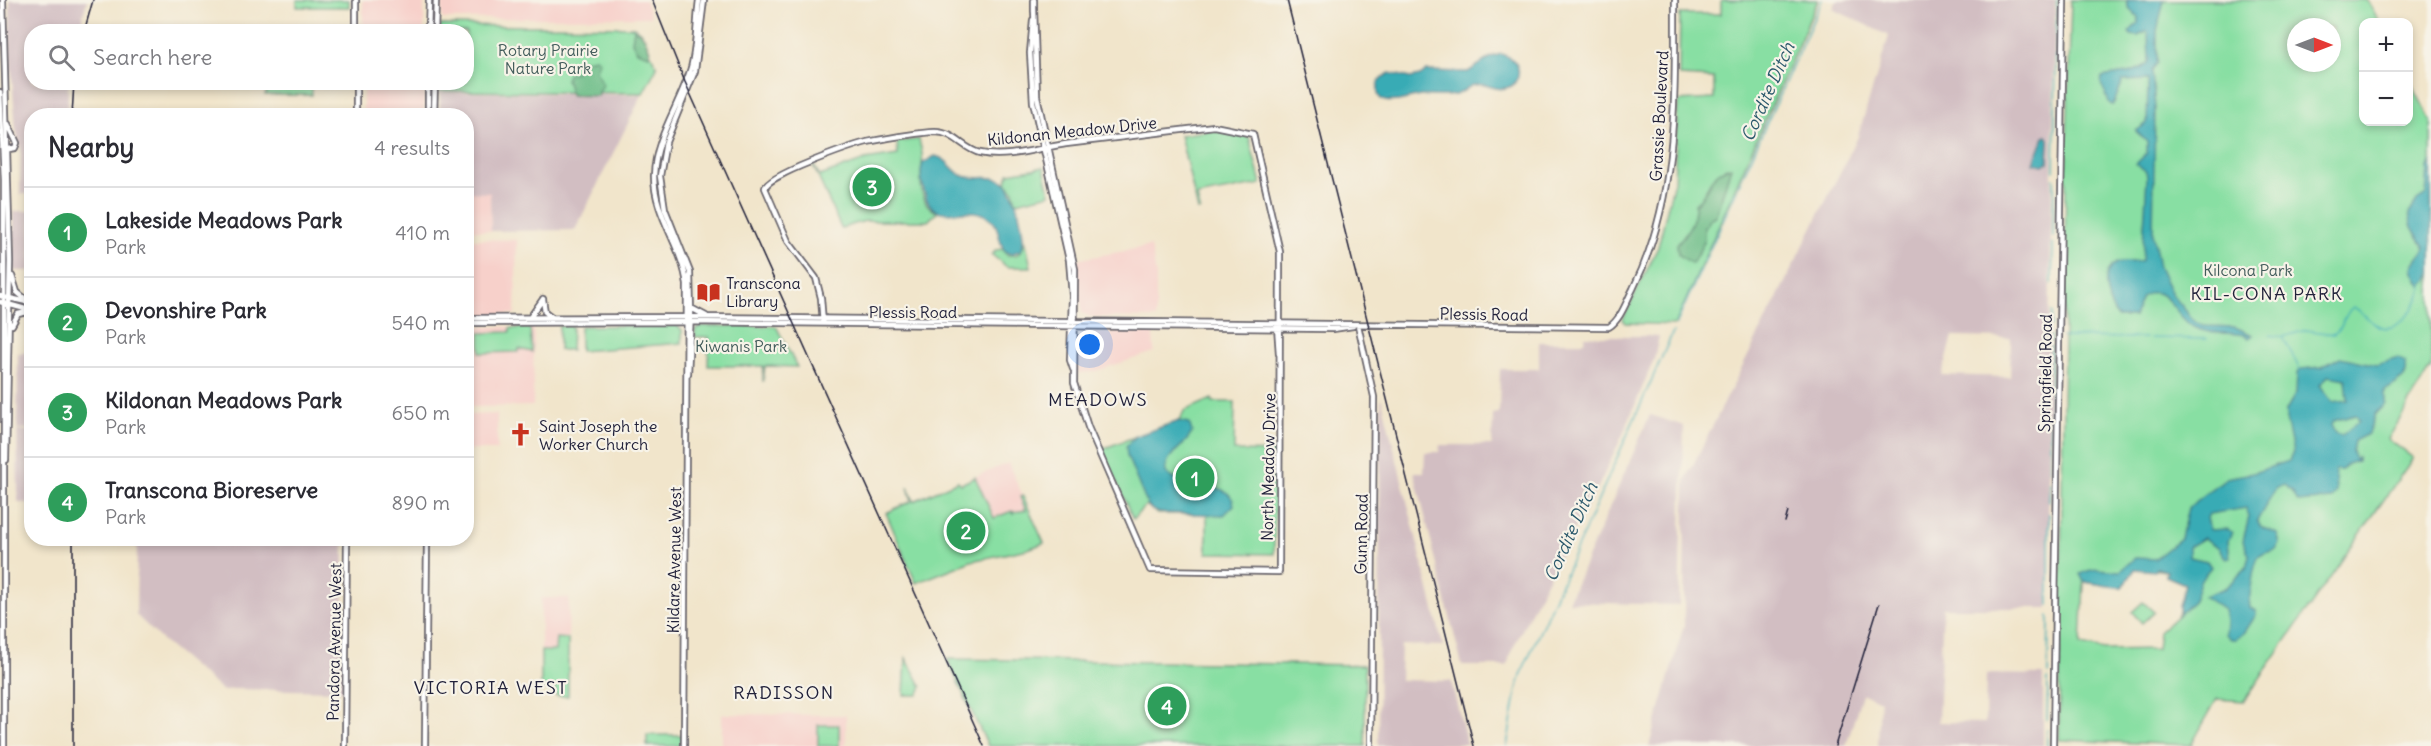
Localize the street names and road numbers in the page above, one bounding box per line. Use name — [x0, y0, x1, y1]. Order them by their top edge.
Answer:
street label: Grassie Boulevard — [1646, 50, 1672, 182]
street label: Kildonan Meadow Drive — [986, 112, 1158, 150]
street label: Plessis Road — [869, 302, 957, 322]
street label: Plessis Road — [1440, 303, 1528, 325]
street label: Springfield Road — [2034, 314, 2056, 432]
street label: North Meadow Drive — [1257, 393, 1279, 541]
street label: Kildare Avenue West — [663, 486, 685, 634]
street label: Gunn Road — [1350, 493, 1372, 575]
street label: Pandora Avenue West — [323, 562, 345, 721]

